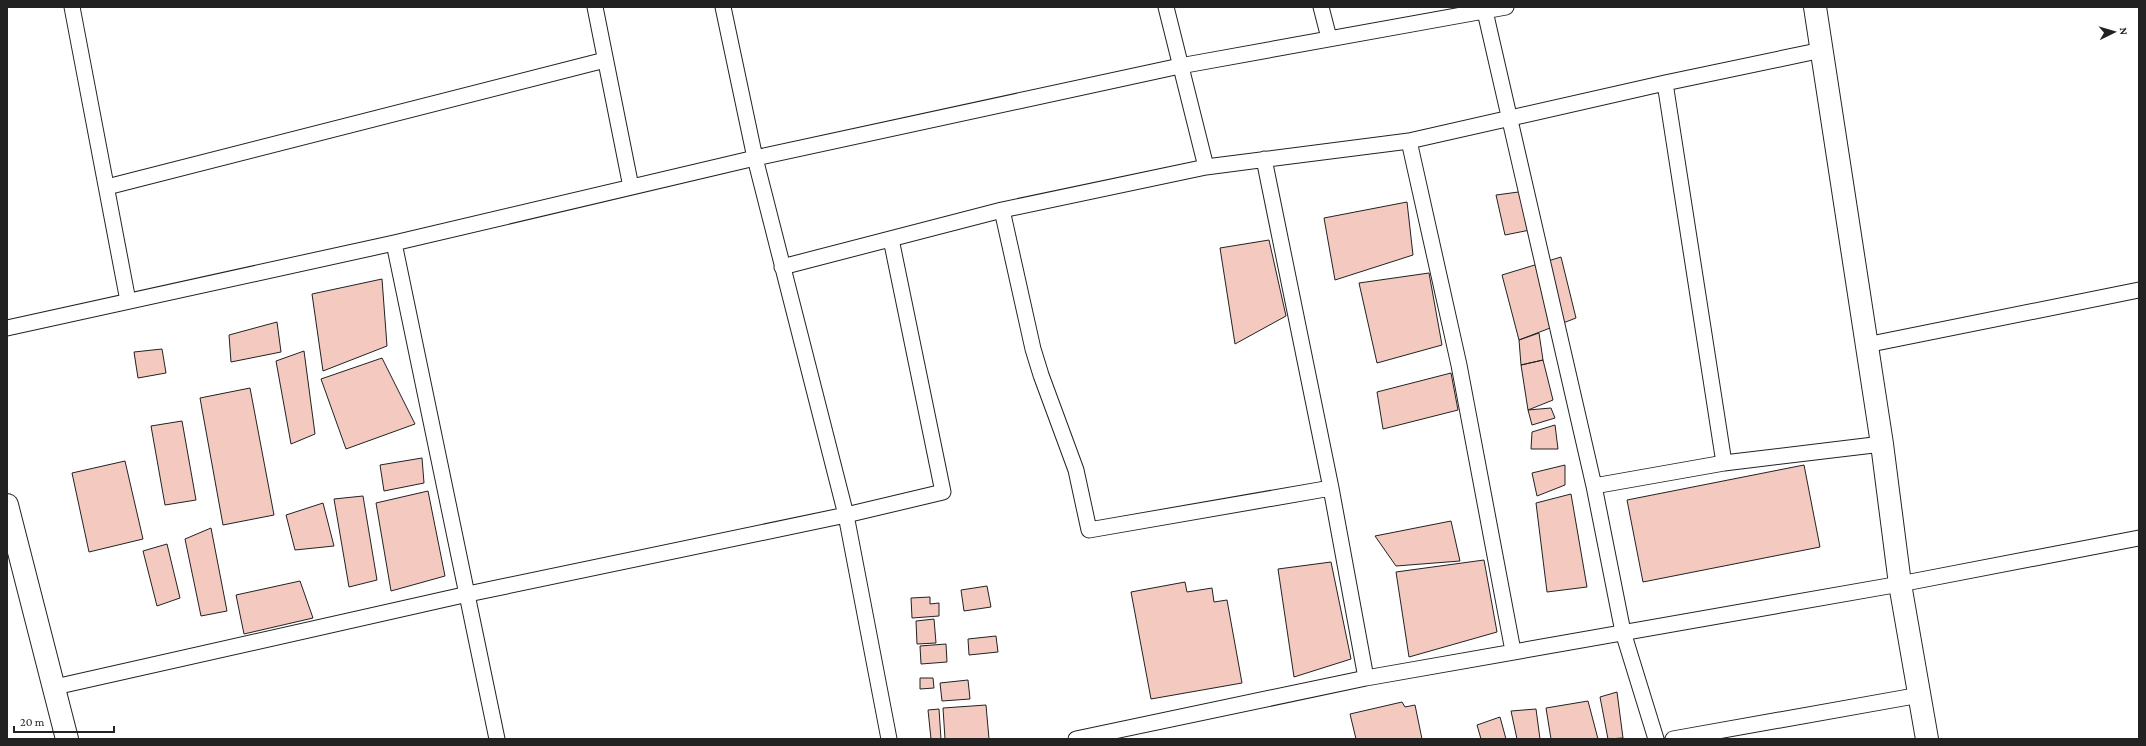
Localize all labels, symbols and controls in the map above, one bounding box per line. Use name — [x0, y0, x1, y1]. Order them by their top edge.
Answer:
north arrow — [2094, 12, 2134, 52]
text: N — [2118, 27, 2130, 36]
scale bar — [14, 708, 114, 734]
text: 20 m — [20, 715, 45, 729]

